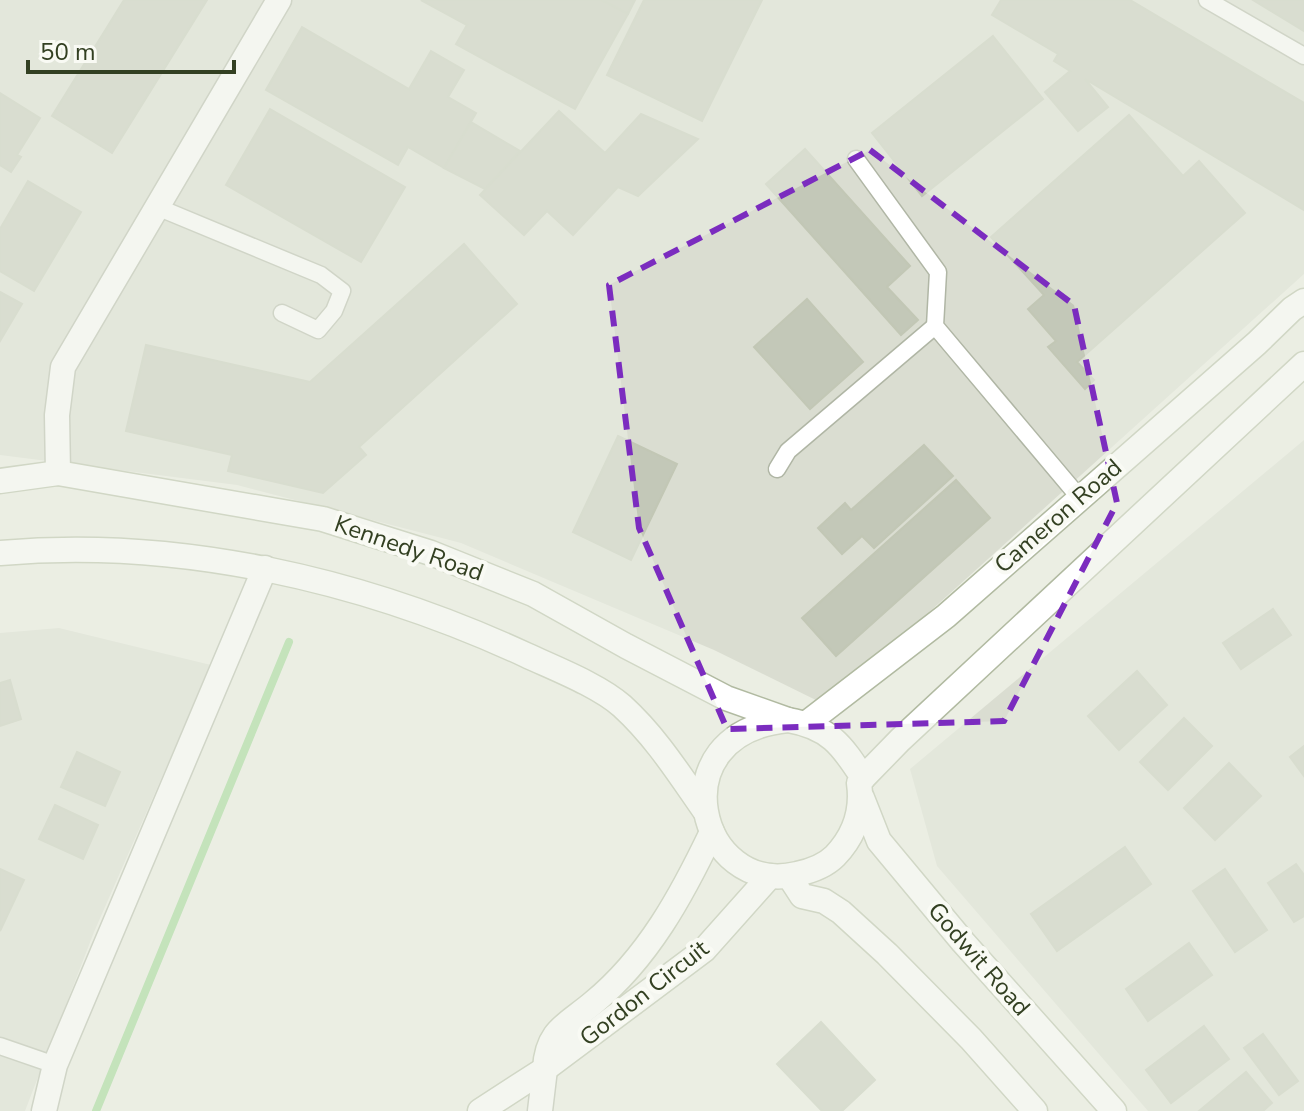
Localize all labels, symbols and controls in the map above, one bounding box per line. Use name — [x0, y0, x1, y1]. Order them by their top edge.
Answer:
scale bar — [28, 24, 234, 74]
text: 50 m — [40, 36, 96, 68]
street label: Cameron Road — [987, 452, 1129, 580]
street label: Kennedy Road — [330, 507, 488, 589]
street label: Godwit Road — [921, 895, 1037, 1023]
street label: Gordon Circuit — [573, 932, 715, 1053]

